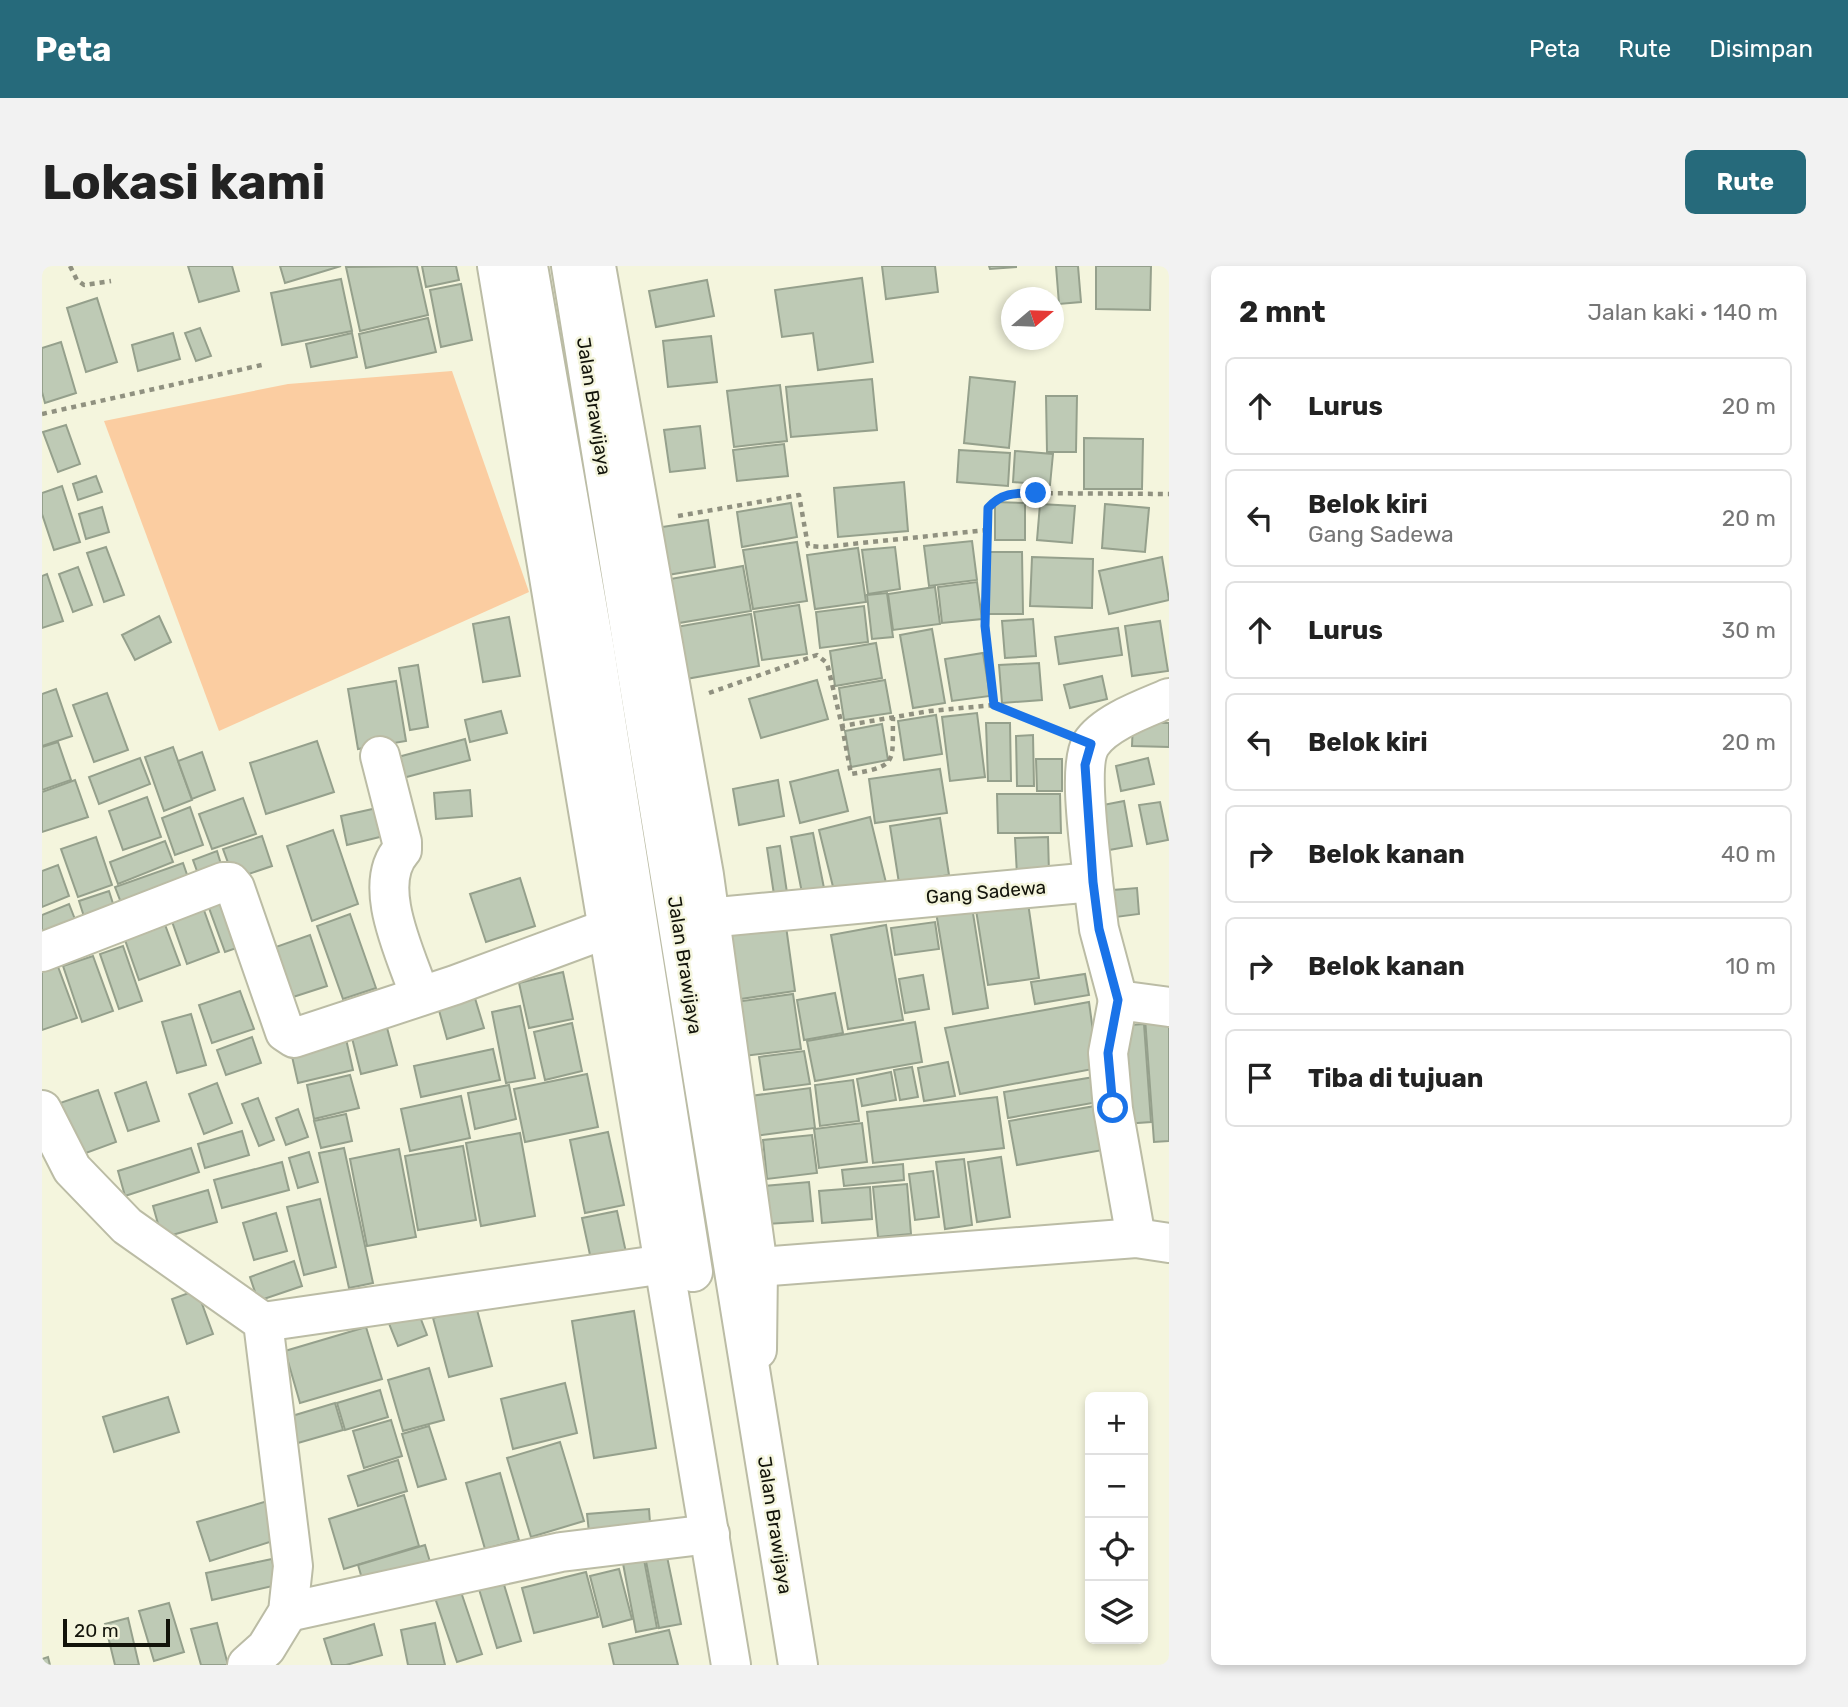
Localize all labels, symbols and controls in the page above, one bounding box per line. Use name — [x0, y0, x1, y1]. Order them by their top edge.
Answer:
text: Peta — [35, 30, 112, 69]
text: Peta — [1529, 35, 1580, 63]
text: Rute — [1618, 35, 1671, 63]
text: Disimpan — [1709, 35, 1813, 63]
button: Rute — [1685, 150, 1806, 214]
text: Lokasi kami — [42, 153, 326, 211]
north arrow — [1001, 287, 1064, 350]
text: 2 mnt — [1239, 294, 1326, 330]
text: Jalan kaki · 140 m — [1588, 298, 1778, 326]
street label: Jalan Brawijaya — [572, 335, 616, 477]
icon: ahead — [1241, 387, 1279, 425]
text: Lurus — [1308, 391, 1383, 422]
text: 20 m — [1722, 392, 1776, 420]
route end — [1020, 477, 1051, 508]
text: Belok kiri — [1308, 489, 1428, 520]
icon: left — [1241, 499, 1279, 537]
text: 20 m — [1722, 504, 1776, 532]
text: Gang Sadewa — [1308, 520, 1454, 548]
icon: ahead — [1241, 611, 1279, 649]
text: Lurus — [1308, 615, 1383, 646]
text: 30 m — [1721, 616, 1776, 644]
icon: left — [1241, 723, 1279, 761]
text: Belok kiri — [1308, 727, 1428, 758]
text: 20 m — [1722, 728, 1776, 756]
icon: right — [1241, 835, 1279, 873]
text: Belok kanan — [1308, 839, 1465, 870]
text: 40 m — [1721, 840, 1776, 868]
street label: Gang Sadewa — [925, 875, 1047, 909]
street label: Jalan Brawijaya — [663, 894, 707, 1036]
icon: right — [1241, 947, 1279, 985]
text: Belok kanan — [1308, 951, 1465, 982]
text: 10 m — [1725, 952, 1776, 980]
icon: arrive — [1241, 1059, 1279, 1097]
text: Tiba di tujuan — [1308, 1063, 1483, 1094]
route start — [1097, 1092, 1128, 1123]
map controls — [1085, 1392, 1148, 1644]
button: + — [1085, 1392, 1148, 1455]
street label: Jalan Brawijaya — [753, 1454, 797, 1596]
button: − — [1085, 1455, 1148, 1518]
button: locate — [1085, 1518, 1148, 1581]
button: layers — [1085, 1581, 1148, 1644]
scale bar — [63, 1616, 170, 1648]
text: 20 m — [74, 1619, 119, 1642]

